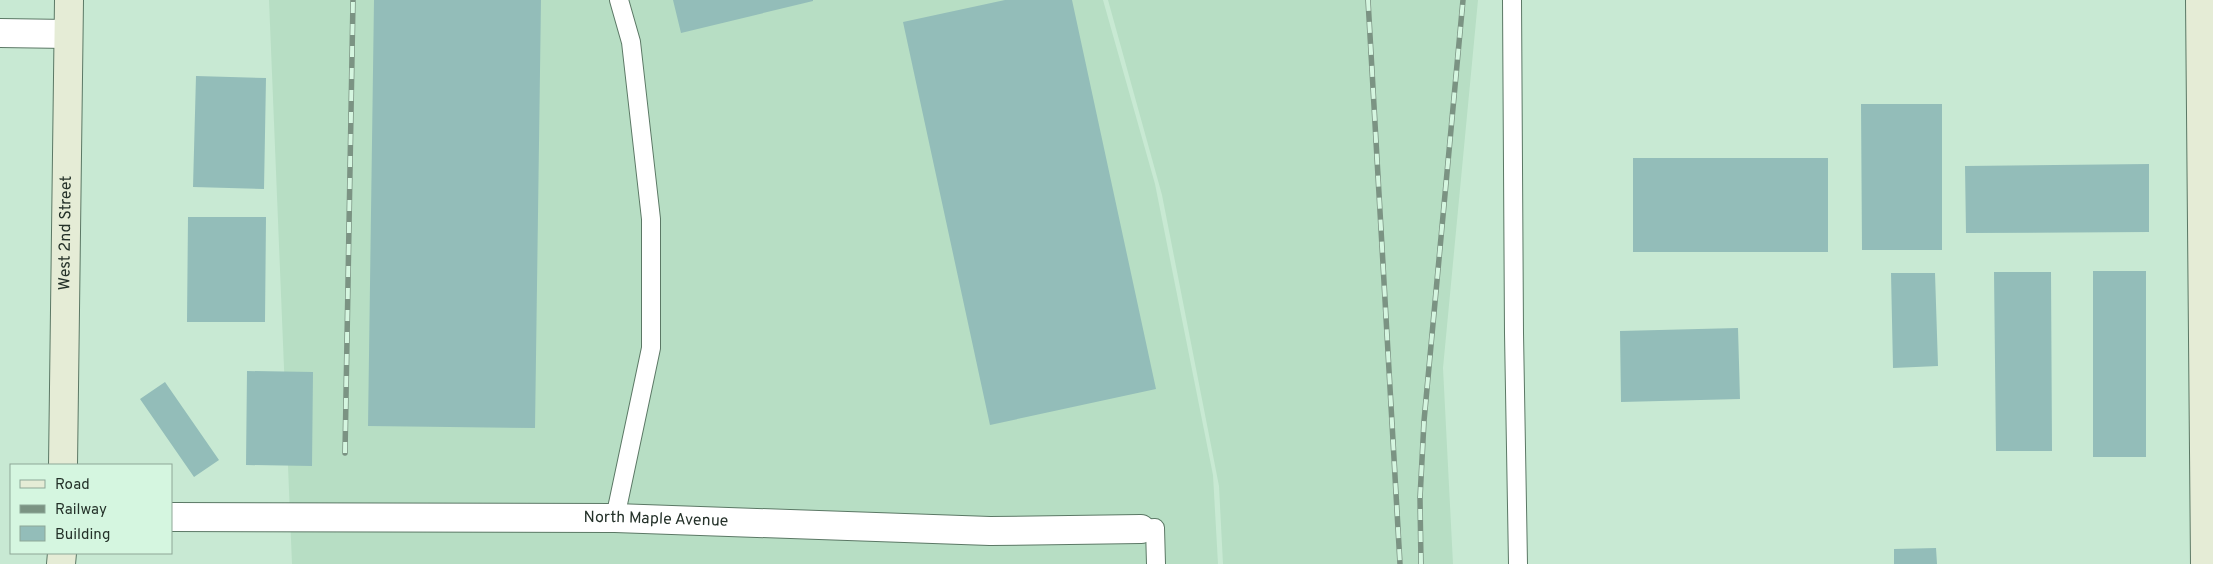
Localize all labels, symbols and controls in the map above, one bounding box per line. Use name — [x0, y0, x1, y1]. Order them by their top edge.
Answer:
street label: West 2nd Street — [55, 176, 77, 290]
legend — [10, 464, 172, 554]
text: Road — [55, 476, 90, 495]
text: Railway — [55, 501, 107, 520]
street label: North Maple Avenue — [584, 508, 729, 532]
text: Building — [55, 526, 110, 545]

